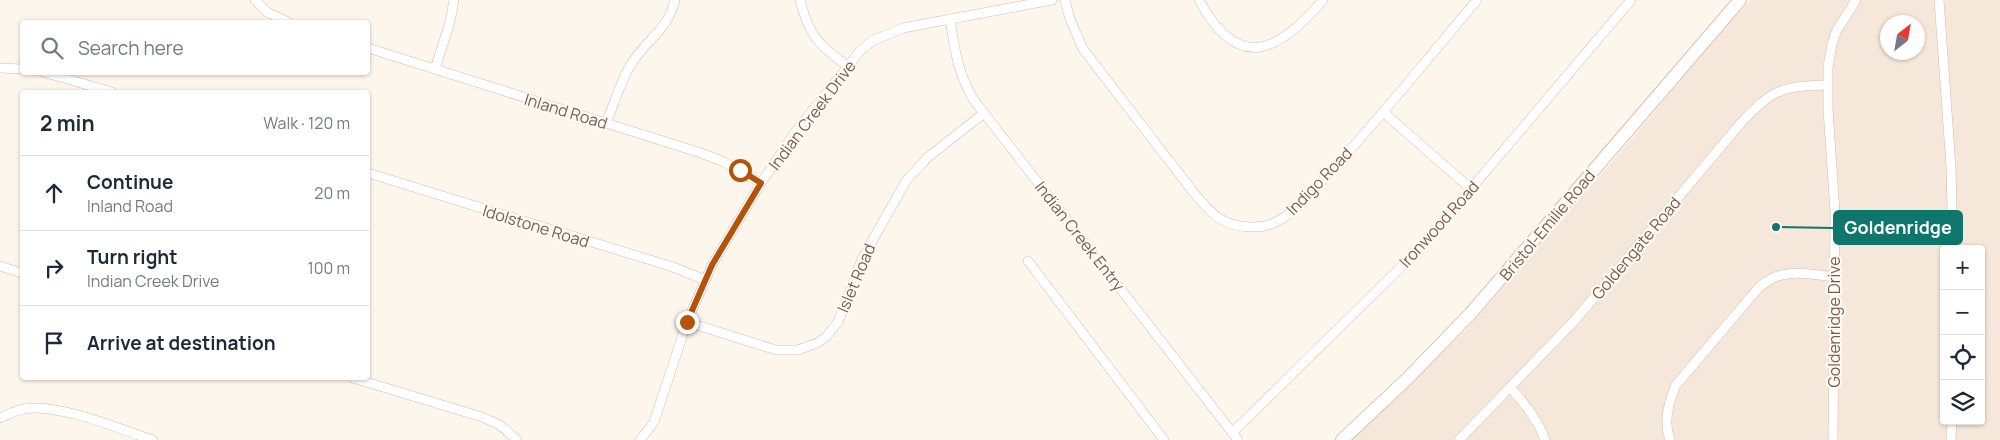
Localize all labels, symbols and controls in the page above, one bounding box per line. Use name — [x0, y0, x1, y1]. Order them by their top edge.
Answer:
north arrow — [1880, 15, 1925, 60]
search box — [20, 20, 370, 75]
icon: search — [38, 34, 66, 62]
text: Search here — [78, 35, 184, 61]
street label: Indian Creek Drive — [763, 56, 861, 174]
street label: Inland Road — [522, 88, 610, 134]
text: 2 min — [40, 109, 95, 137]
text: Walk · 120 m — [263, 112, 350, 134]
street label: Indigo Road — [1281, 142, 1357, 220]
route start — [729, 159, 752, 182]
street label: Bristol-Emilie Road — [1494, 165, 1600, 285]
text: Continue — [87, 169, 173, 195]
street label: Indian Creek Entry — [1030, 176, 1130, 296]
street label: Ironwood Road — [1394, 176, 1484, 272]
icon: ahead — [40, 179, 68, 207]
text: 20 m — [314, 182, 350, 204]
street label: Goldengate Road — [1587, 192, 1685, 304]
text: Inland Road — [87, 195, 173, 217]
street label: Idolstone Road — [480, 199, 592, 253]
callout: Goldenridge — [1834, 211, 1962, 244]
text: Goldenridge — [1844, 215, 1952, 239]
street label: Islet Road — [832, 240, 880, 316]
text: Turn right — [87, 244, 177, 270]
map controls — [1940, 245, 1985, 425]
button: + — [1940, 245, 1985, 290]
icon: right — [40, 254, 68, 282]
text: 100 m — [307, 257, 350, 279]
street label: Goldenridge Drive — [1823, 257, 1845, 388]
text: Indian Creek Drive — [87, 270, 219, 292]
button: − — [1940, 290, 1985, 335]
route end — [676, 311, 699, 334]
icon: arrive — [40, 329, 68, 357]
text: Arrive at destination — [87, 330, 276, 356]
button: locate — [1940, 335, 1985, 380]
button: layers — [1940, 380, 1985, 425]

